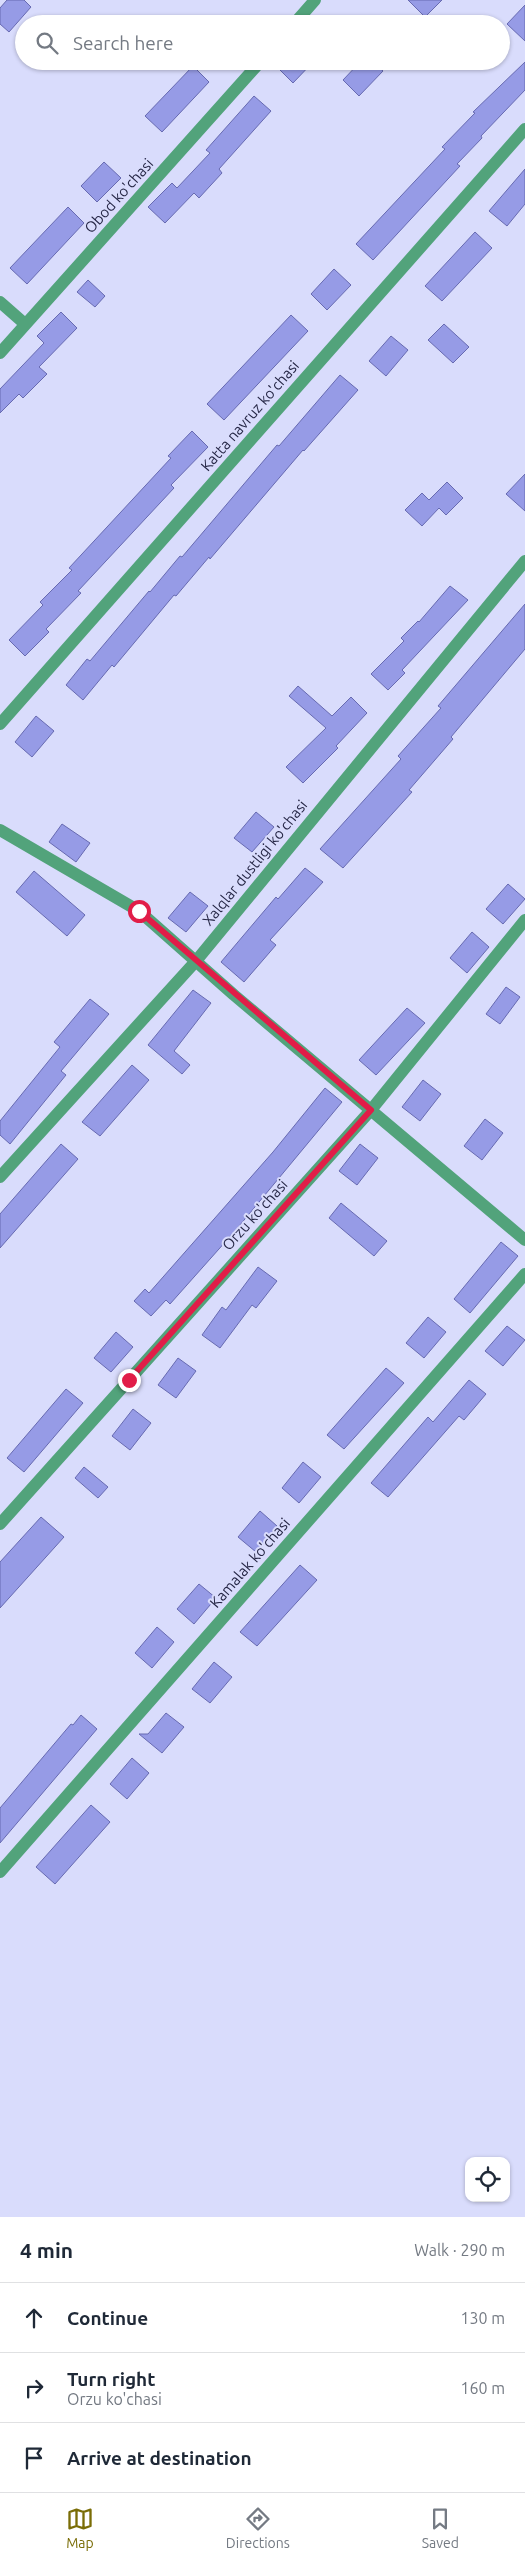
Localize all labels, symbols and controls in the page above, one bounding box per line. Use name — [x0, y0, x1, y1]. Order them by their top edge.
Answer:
search box — [15, 15, 510, 70]
icon: search — [33, 29, 61, 57]
text: Search here — [73, 32, 173, 54]
street label: Obod ko'chasi — [81, 155, 156, 236]
street label: Katta navruz ko'chasi — [197, 357, 302, 474]
street label: Xalqlar dustligi ko'chasi — [199, 797, 310, 929]
route start — [128, 900, 151, 923]
street label: Orzu ko'chasi — [219, 1176, 291, 1253]
route end — [118, 1369, 141, 1392]
street label: Kamalak ko'chasi — [206, 1514, 293, 1611]
map controls — [465, 2157, 510, 2202]
button: locate — [465, 2157, 510, 2202]
text: 4 min — [20, 2238, 73, 2262]
text: Walk · 290 m — [414, 2241, 505, 2259]
icon: ahead — [20, 2304, 48, 2332]
text: Continue — [67, 2307, 148, 2329]
text: 130 m — [460, 2309, 505, 2327]
text: Turn right — [67, 2368, 155, 2390]
icon: right — [20, 2374, 48, 2402]
text: 160 m — [460, 2379, 505, 2397]
text: Orzu ko'chasi — [67, 2390, 162, 2408]
icon: arrive — [20, 2444, 48, 2472]
text: Arrive at destination — [67, 2447, 252, 2469]
tab: Map — [66, 2505, 94, 2551]
tab: Directions — [226, 2505, 290, 2551]
tab: Saved — [422, 2505, 459, 2551]

